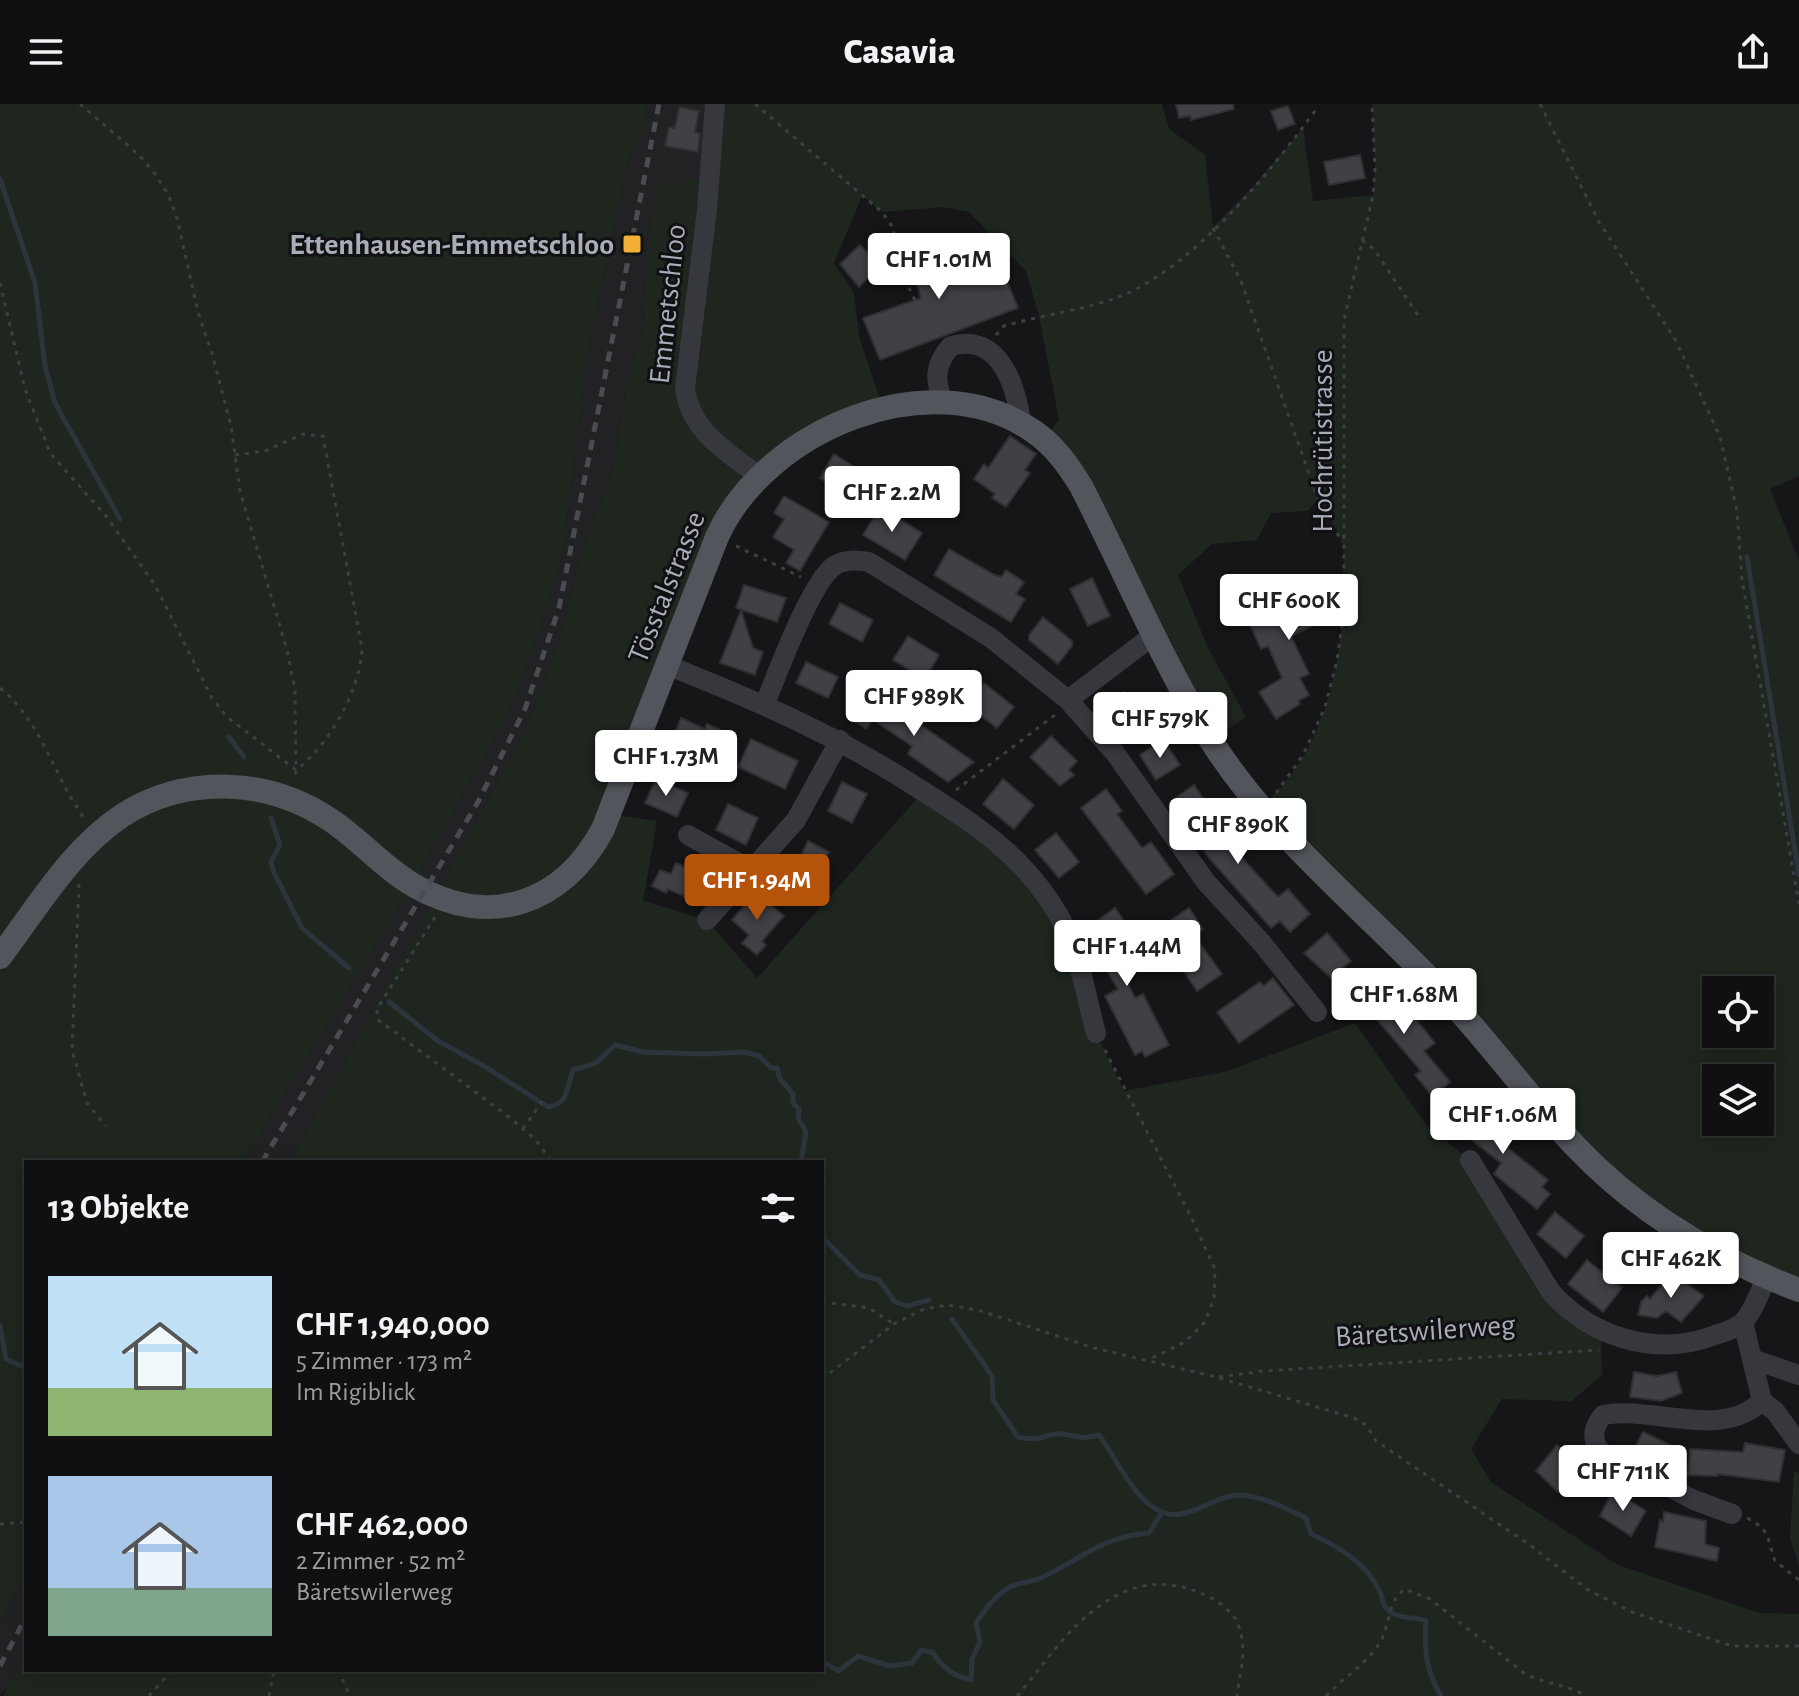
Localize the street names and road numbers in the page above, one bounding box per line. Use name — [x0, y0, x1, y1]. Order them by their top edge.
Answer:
street label: Emmetschloo — [645, 223, 691, 385]
street label: Hochrütistrasse — [1308, 349, 1338, 533]
street label: Tösstalstrasse — [623, 507, 711, 667]
street label: Bäretswilerweg — [1334, 1310, 1517, 1352]

